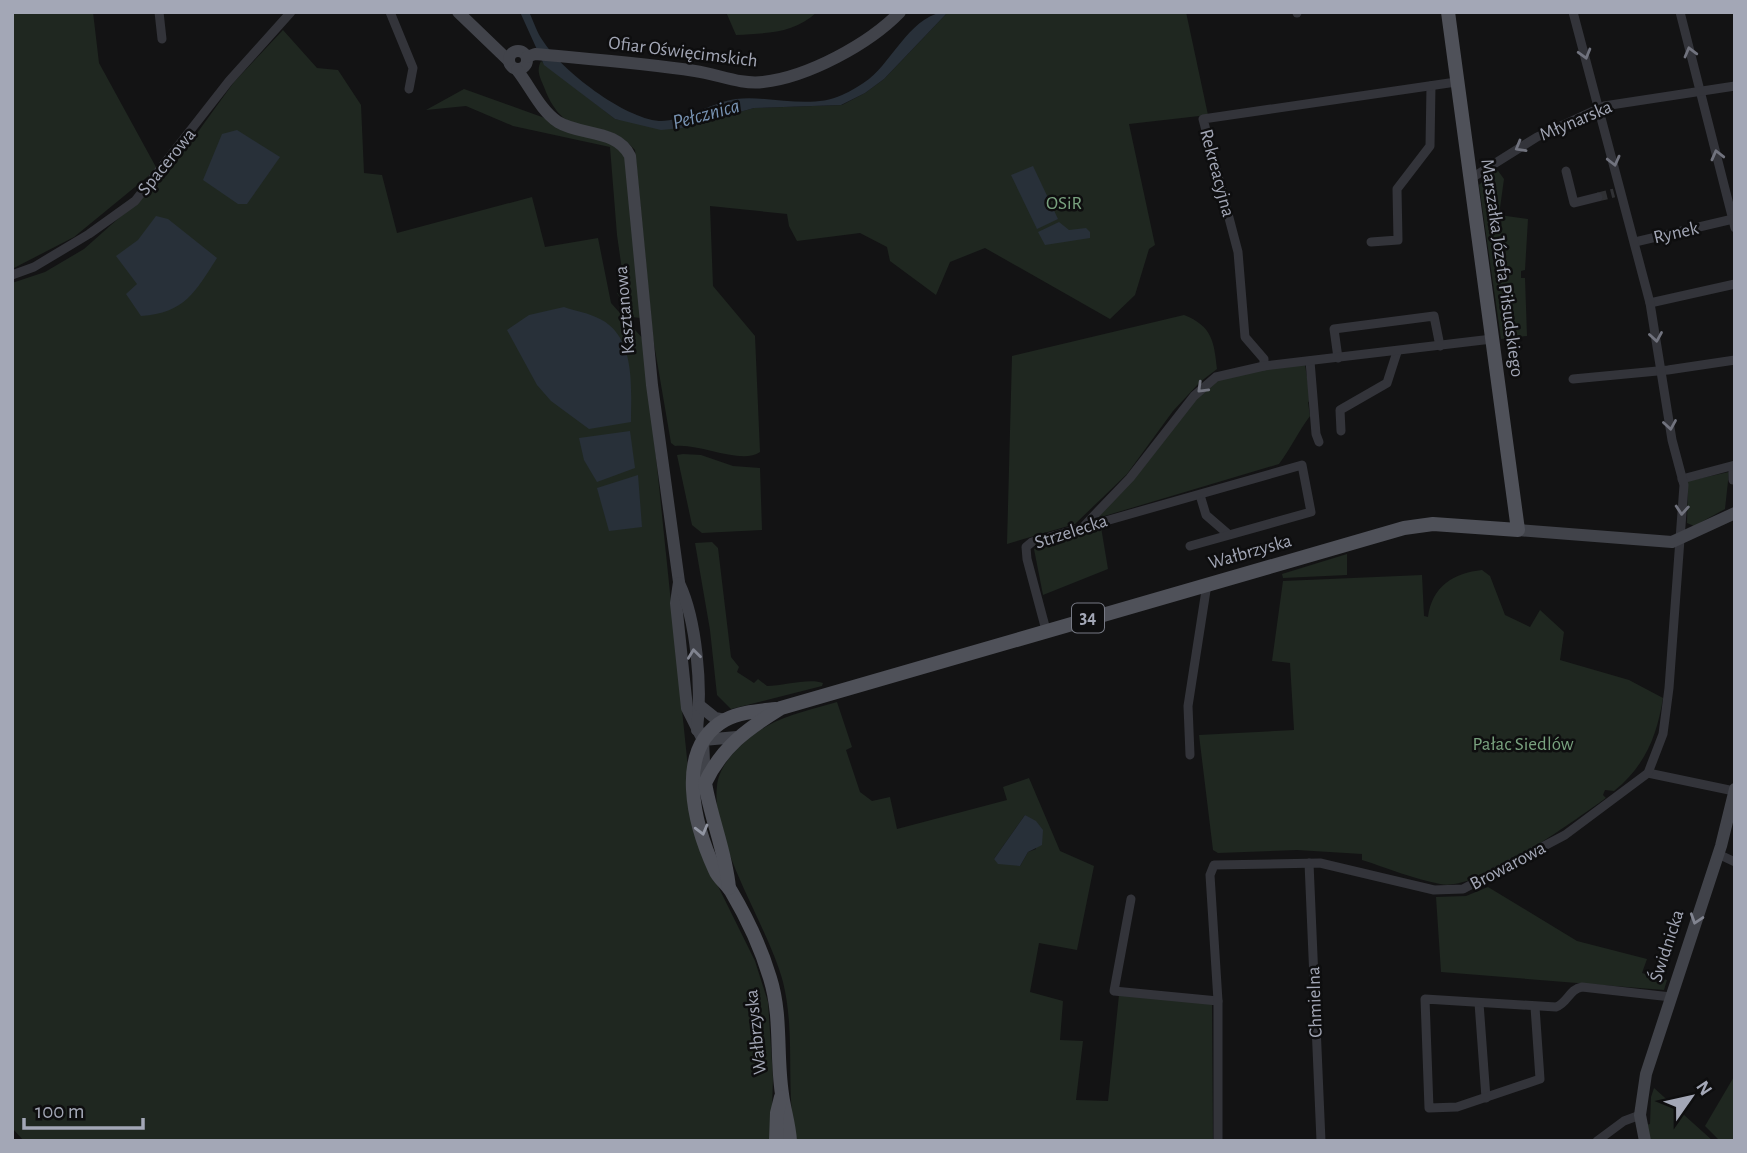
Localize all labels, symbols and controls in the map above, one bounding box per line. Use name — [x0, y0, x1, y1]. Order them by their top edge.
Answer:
street label: Ofiar Oświęcimskich — [607, 33, 759, 71]
one-way arrow — [1684, 46, 1698, 58]
one-way arrow — [1576, 47, 1591, 59]
water label: Pełcznica — [670, 95, 742, 133]
street label: Młynarska — [1537, 97, 1615, 145]
street label: Spacerowa — [134, 125, 200, 199]
street label: Rekreacyjna — [1196, 127, 1238, 219]
one-way arrow — [1515, 139, 1528, 152]
one-way arrow — [1711, 149, 1725, 161]
one-way arrow — [1606, 155, 1620, 167]
street label: Marszałka Józefa Piłsudskiego — [1477, 158, 1527, 378]
park label: OSiR — [1046, 194, 1082, 213]
street label: Rynek — [1652, 219, 1701, 247]
street label: Kasztanowa — [612, 265, 638, 355]
one-way arrow — [1648, 331, 1663, 343]
one-way arrow — [1197, 380, 1210, 393]
one-way arrow — [1662, 419, 1677, 431]
one-way arrow — [1675, 504, 1690, 515]
street label: Strzelecka — [1032, 511, 1110, 553]
street label: Wałbrzyska — [1206, 531, 1294, 573]
road number: 34 — [1072, 604, 1104, 632]
one-way arrow — [687, 648, 702, 659]
park label: Pałac Siedlów — [1472, 735, 1574, 754]
one-way arrow — [694, 824, 708, 836]
street label: Browarowa — [1467, 838, 1549, 894]
street label: Świdnicka — [1645, 907, 1688, 984]
one-way arrow — [1690, 912, 1704, 925]
street label: Chmielna — [1304, 966, 1326, 1038]
street label: Wałbrzyska — [742, 988, 770, 1075]
north arrow — [1656, 1062, 1726, 1132]
text: N — [1692, 1078, 1715, 1099]
scale bar — [24, 1086, 144, 1130]
text: 100 m — [35, 1101, 85, 1122]

